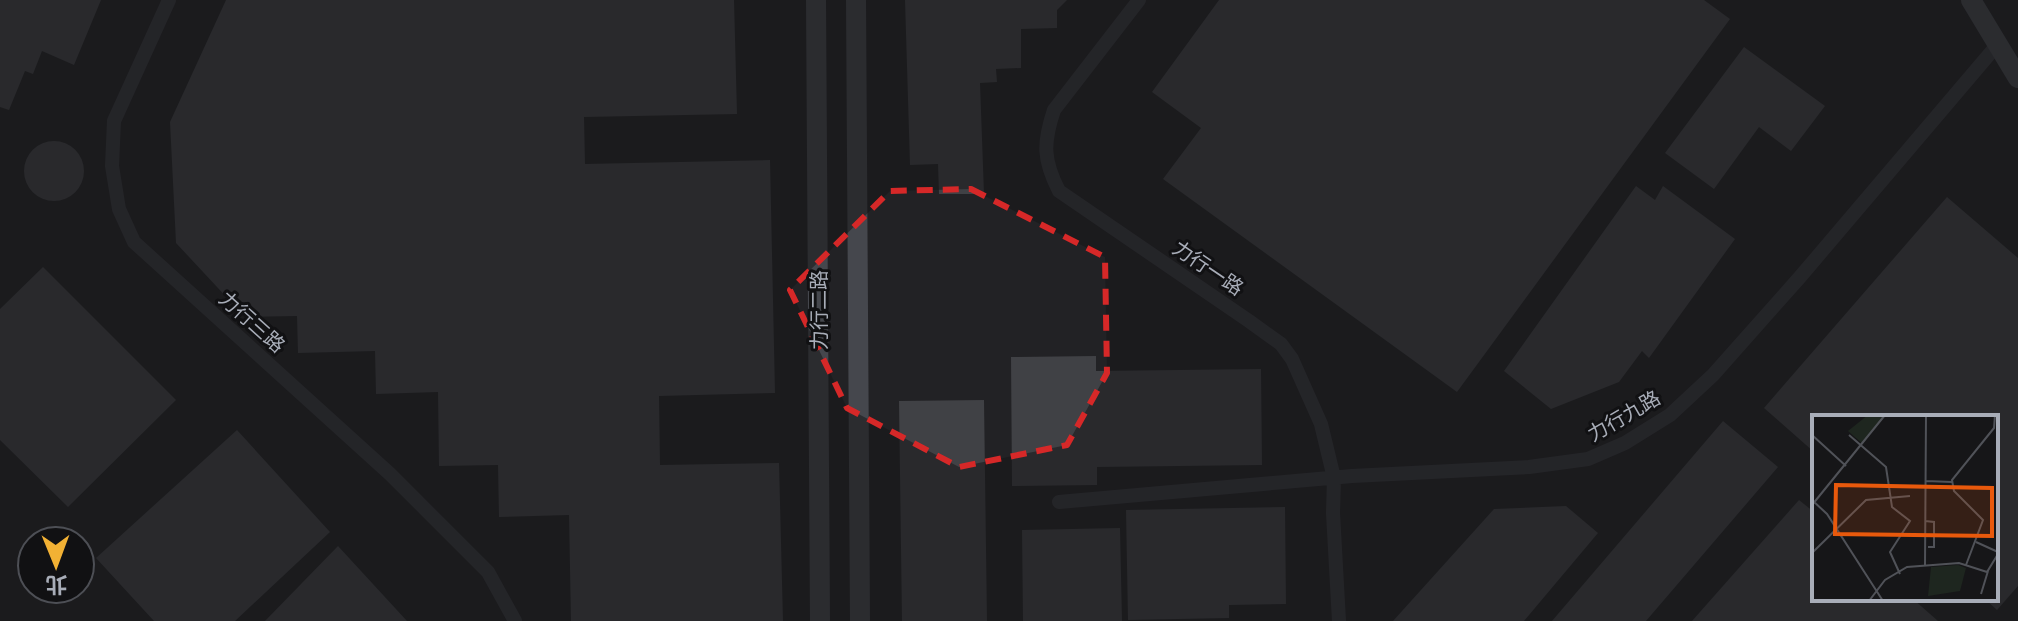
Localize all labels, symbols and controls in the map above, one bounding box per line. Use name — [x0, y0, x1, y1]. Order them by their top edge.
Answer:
street label: 力行一路 — [1168, 234, 1249, 301]
street label: 力行二路 — [805, 270, 832, 350]
street label: 力行三路 — [214, 285, 291, 358]
street label: 力行九路 — [1582, 384, 1665, 447]
inset map — [1812, 415, 1998, 601]
north arrow — [16, 525, 96, 605]
text: 北 — [45, 571, 68, 601]

